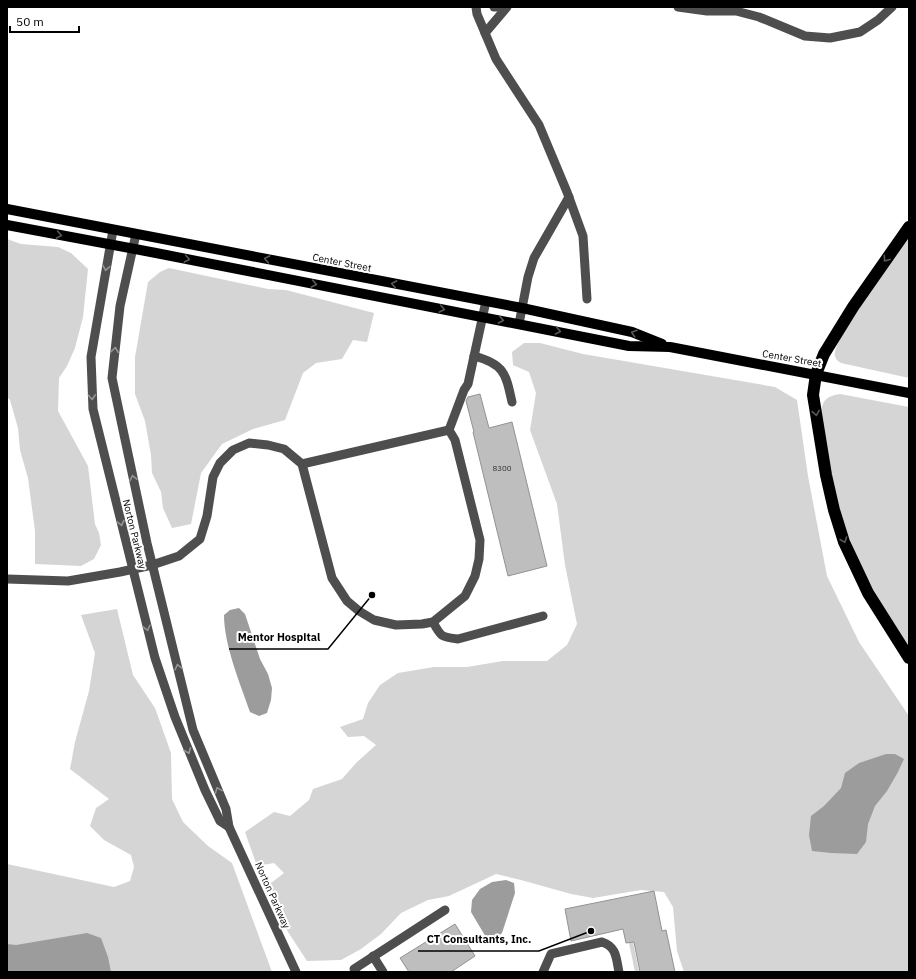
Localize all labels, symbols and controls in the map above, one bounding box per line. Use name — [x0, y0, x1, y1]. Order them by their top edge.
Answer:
scale bar — [10, 8, 79, 34]
text: 50 m — [16, 14, 44, 29]
one-way arrow — [56, 230, 62, 239]
street label: Center Street — [311, 250, 373, 275]
one-way arrow — [184, 254, 190, 262]
one-way arrow — [883, 255, 891, 262]
one-way arrow — [264, 256, 270, 264]
one-way arrow — [102, 265, 110, 271]
one-way arrow — [311, 279, 317, 287]
one-way arrow — [391, 280, 397, 289]
one-way arrow — [439, 304, 445, 312]
one-way arrow — [498, 315, 504, 324]
one-way arrow — [554, 327, 561, 335]
one-way arrow — [630, 329, 637, 338]
one-way arrow — [110, 347, 119, 353]
street label: Center Street — [761, 347, 823, 370]
one-way arrow — [88, 394, 96, 400]
one-way arrow — [811, 410, 820, 416]
house number: 8300 — [492, 463, 512, 473]
one-way arrow — [130, 475, 138, 481]
street label: Norton Parkway — [120, 498, 149, 570]
one-way arrow — [117, 520, 125, 527]
one-way arrow — [839, 536, 848, 543]
one-way arrow — [142, 624, 151, 631]
callout: Mentor Hospital — [229, 626, 328, 649]
text: Mentor Hospital — [238, 630, 321, 644]
one-way arrow — [174, 664, 182, 670]
one-way arrow — [184, 747, 192, 754]
one-way arrow — [215, 787, 223, 794]
street label: Norton Parkway — [252, 860, 293, 931]
callout: CT Consultants, Inc. — [418, 928, 539, 951]
text: CT Consultants, Inc. — [427, 932, 531, 946]

